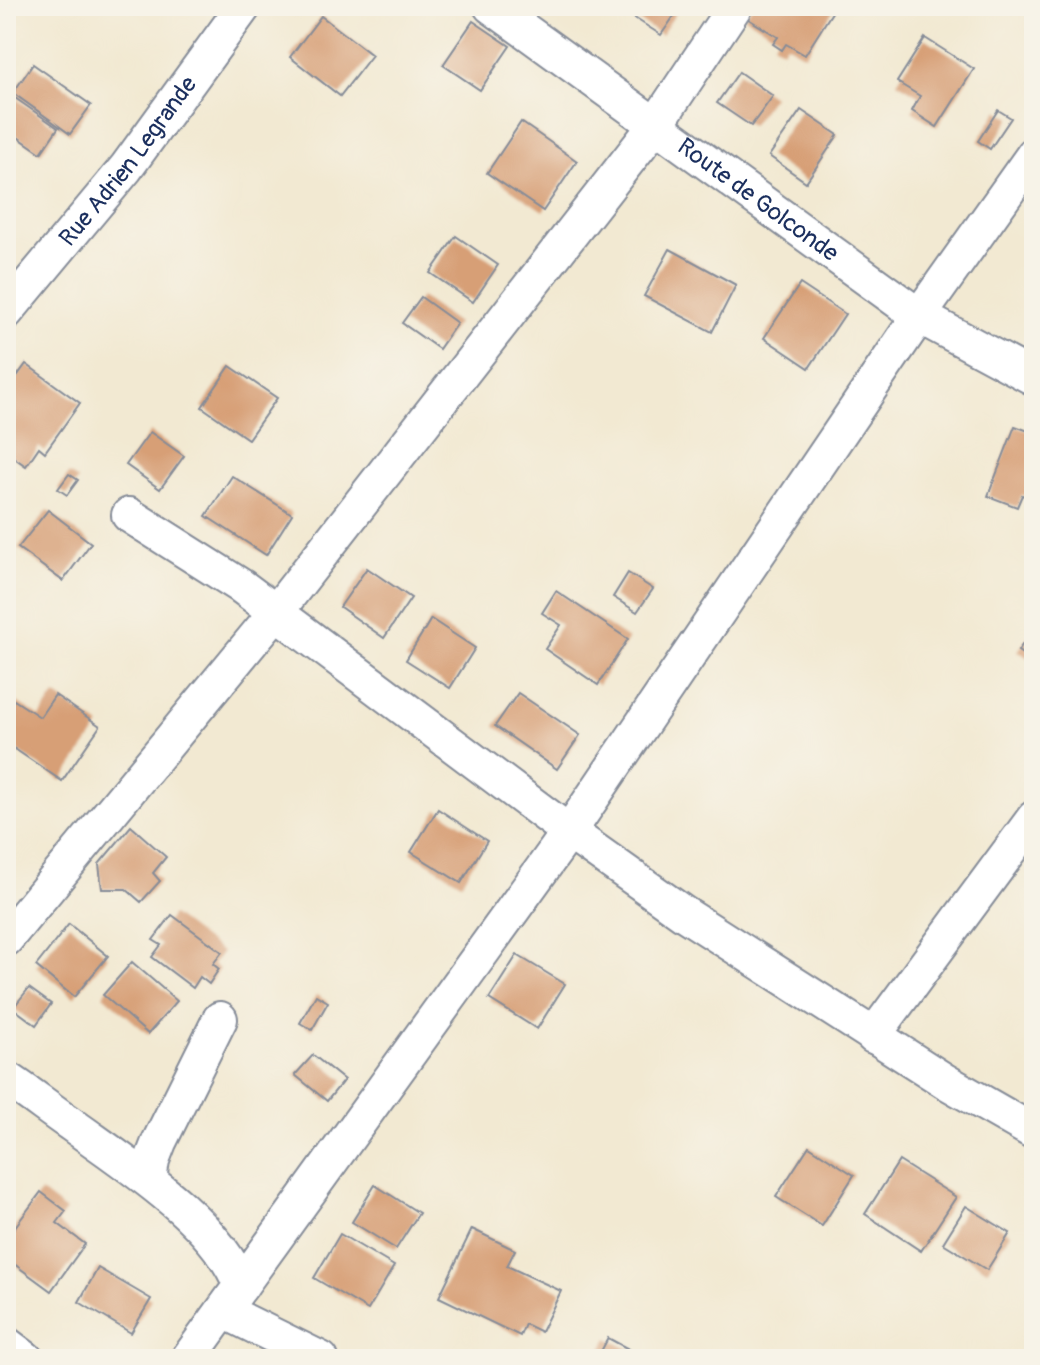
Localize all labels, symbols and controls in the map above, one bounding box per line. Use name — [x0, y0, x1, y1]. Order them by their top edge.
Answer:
street label: Rue Adrien Legrande — [53, 70, 203, 252]
street label: Route de Golconde — [672, 132, 844, 268]

